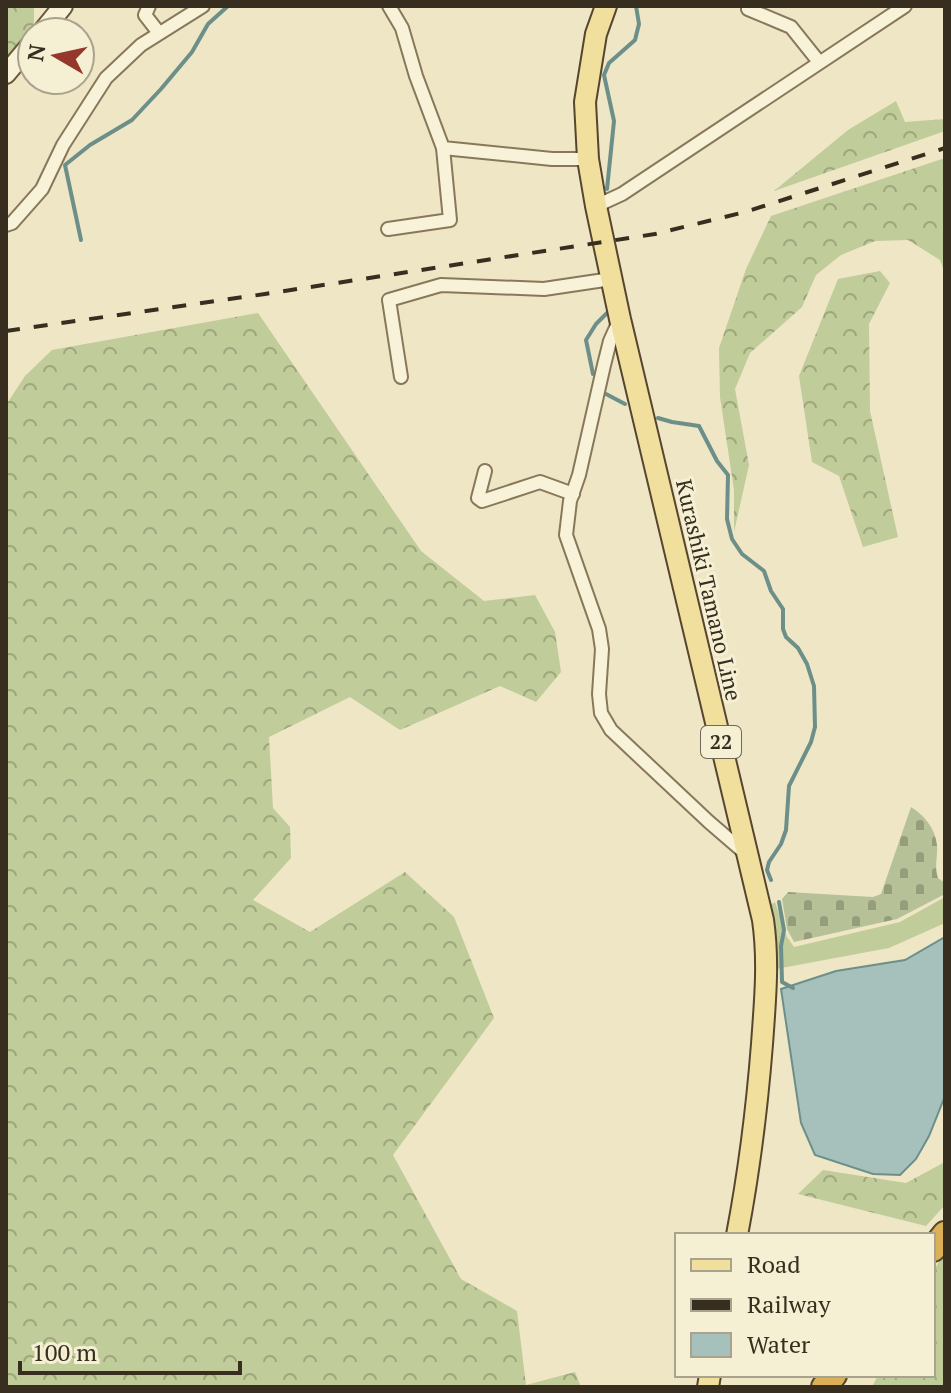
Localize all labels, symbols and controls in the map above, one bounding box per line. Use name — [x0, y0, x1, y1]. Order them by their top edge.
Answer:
north arrow — [16, 16, 96, 96]
text: N — [20, 42, 51, 63]
street label: Kurashiki Tamano Line — [670, 476, 749, 703]
road number: 22 — [701, 726, 741, 758]
legend — [675, 1233, 935, 1377]
text: Road — [747, 1248, 801, 1280]
text: Railway — [747, 1288, 831, 1320]
scale bar — [20, 1325, 240, 1375]
text: Water — [747, 1328, 811, 1360]
text: 100 m — [32, 1336, 97, 1368]

